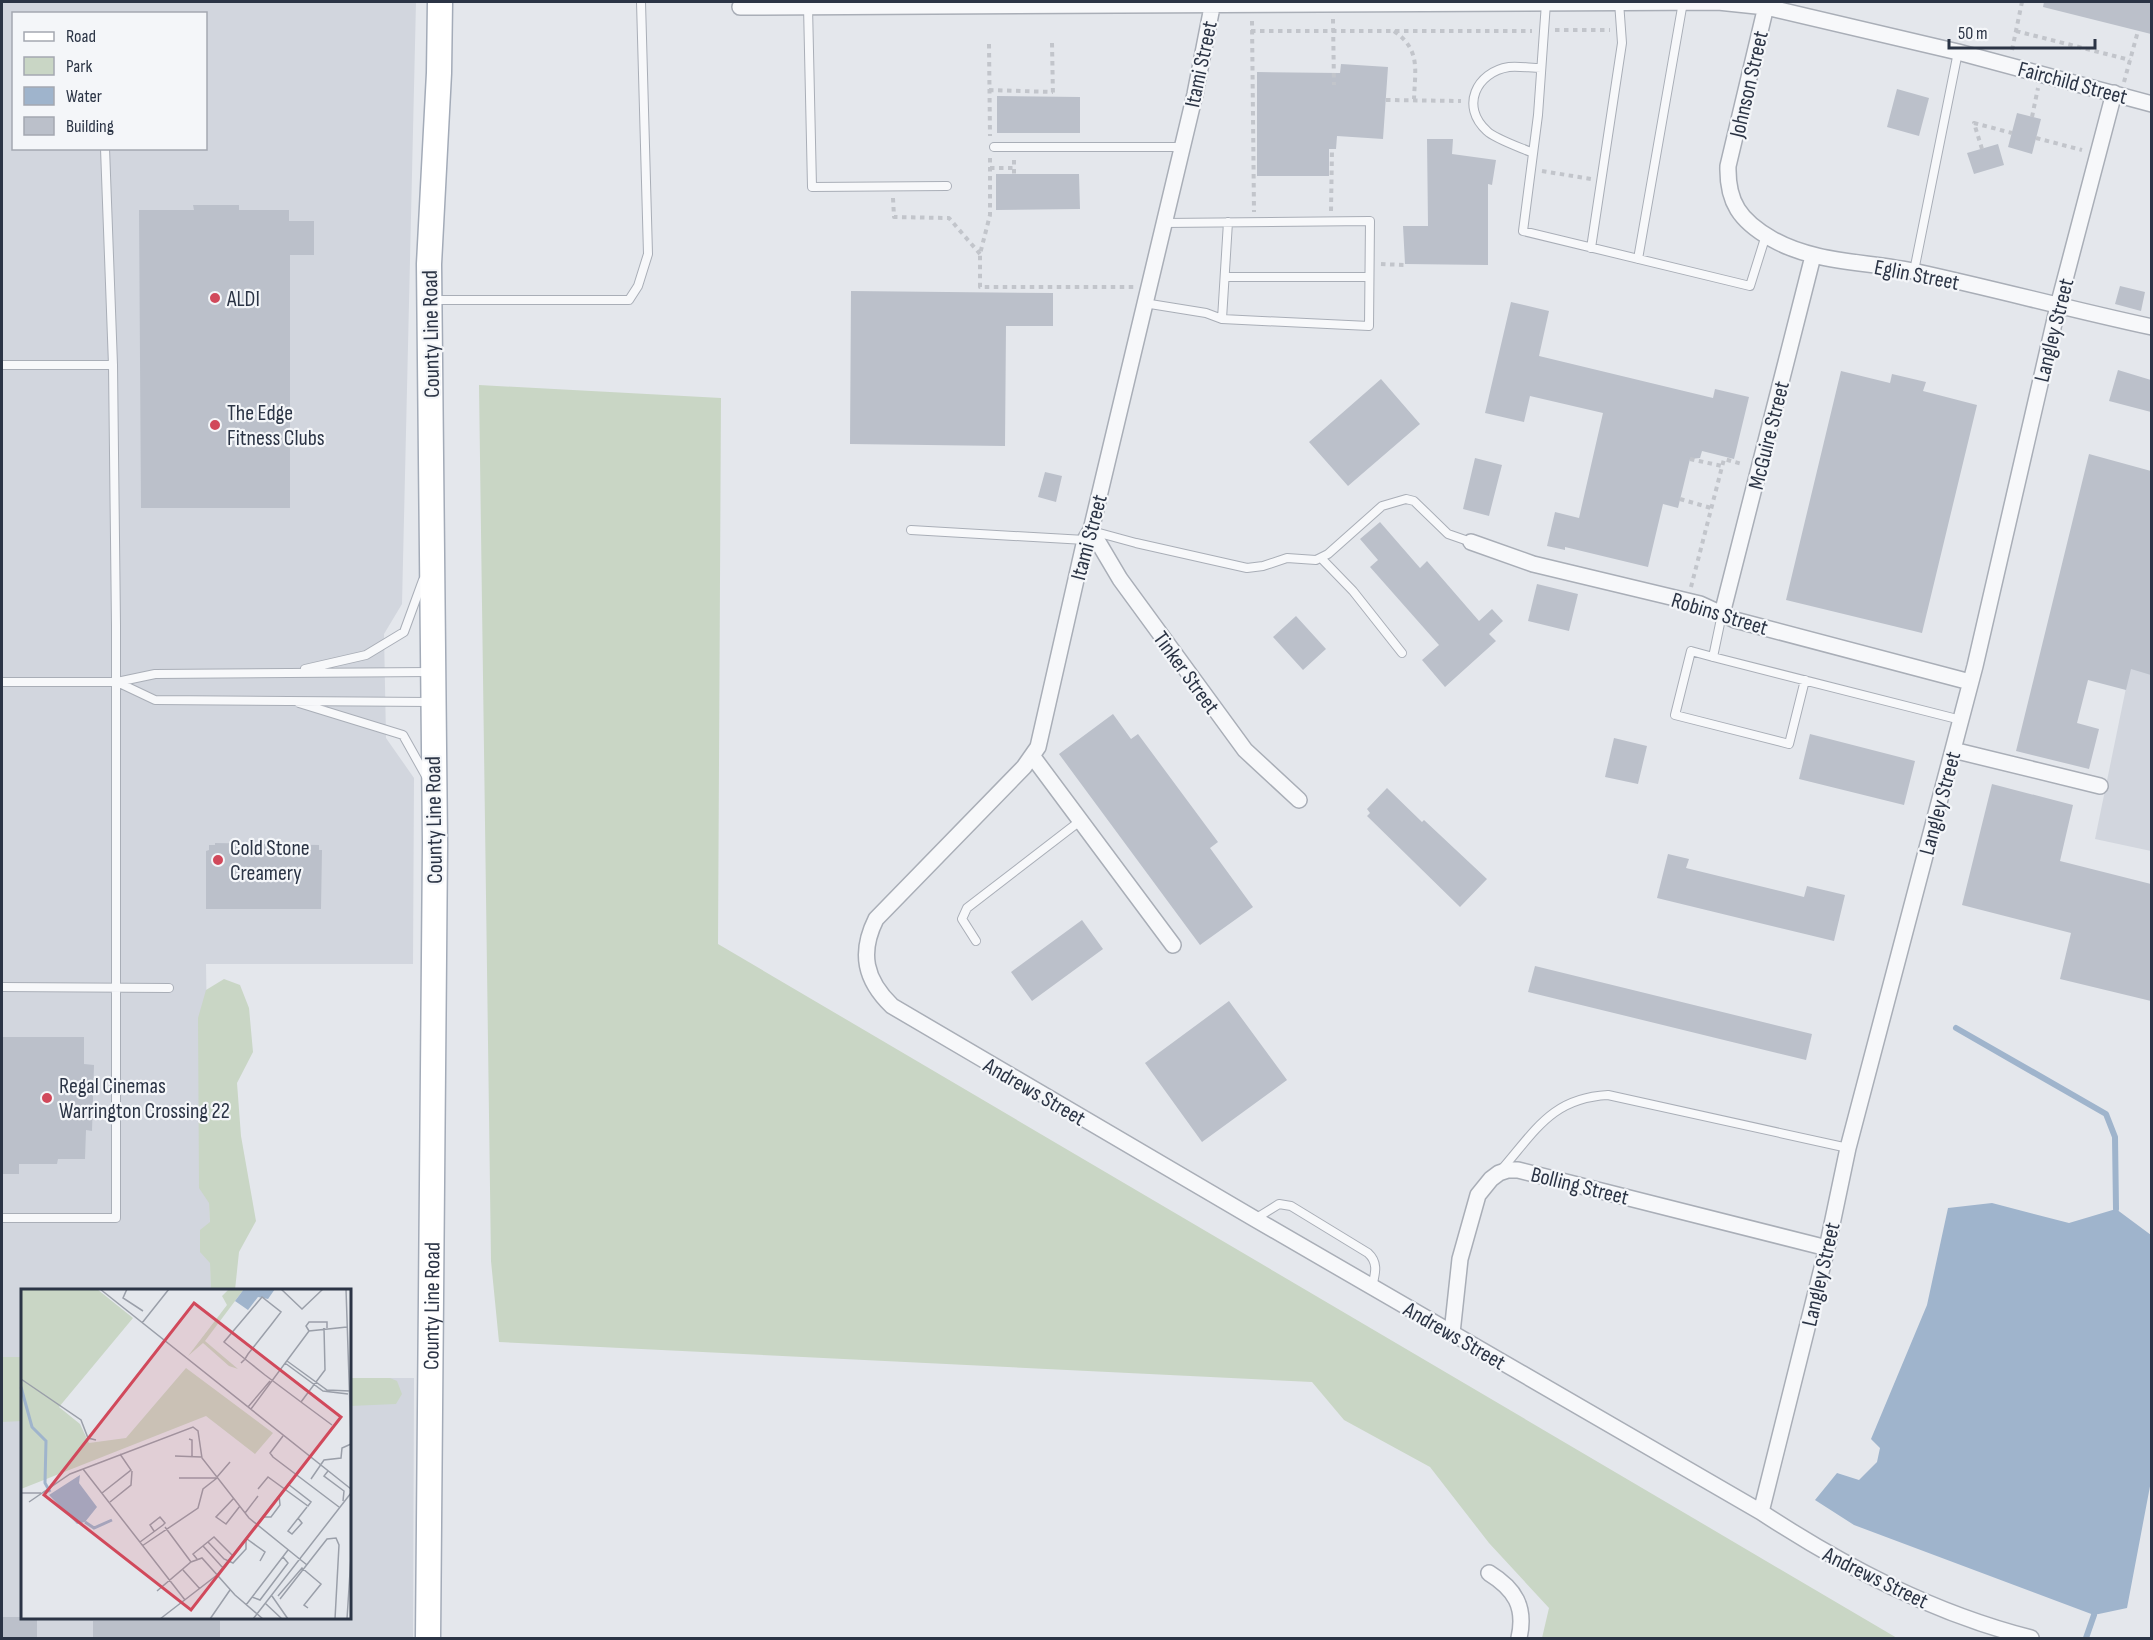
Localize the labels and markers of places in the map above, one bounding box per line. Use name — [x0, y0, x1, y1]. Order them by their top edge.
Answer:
place label: ALDI — [226, 286, 260, 313]
marker: ALDI — [208, 291, 222, 305]
place label: The Edge Fitness Clubs — [227, 400, 325, 452]
marker: The Edge Fitness Clubs — [208, 418, 222, 432]
place label: Cold Stone Creamery — [230, 835, 310, 887]
marker: Cold Stone Creamery — [211, 853, 225, 867]
place label: Regal Cinemas Warrington Crossing 22 — [59, 1073, 230, 1125]
marker: Regal Cinemas Warrington Crossing 22 — [40, 1091, 54, 1105]

